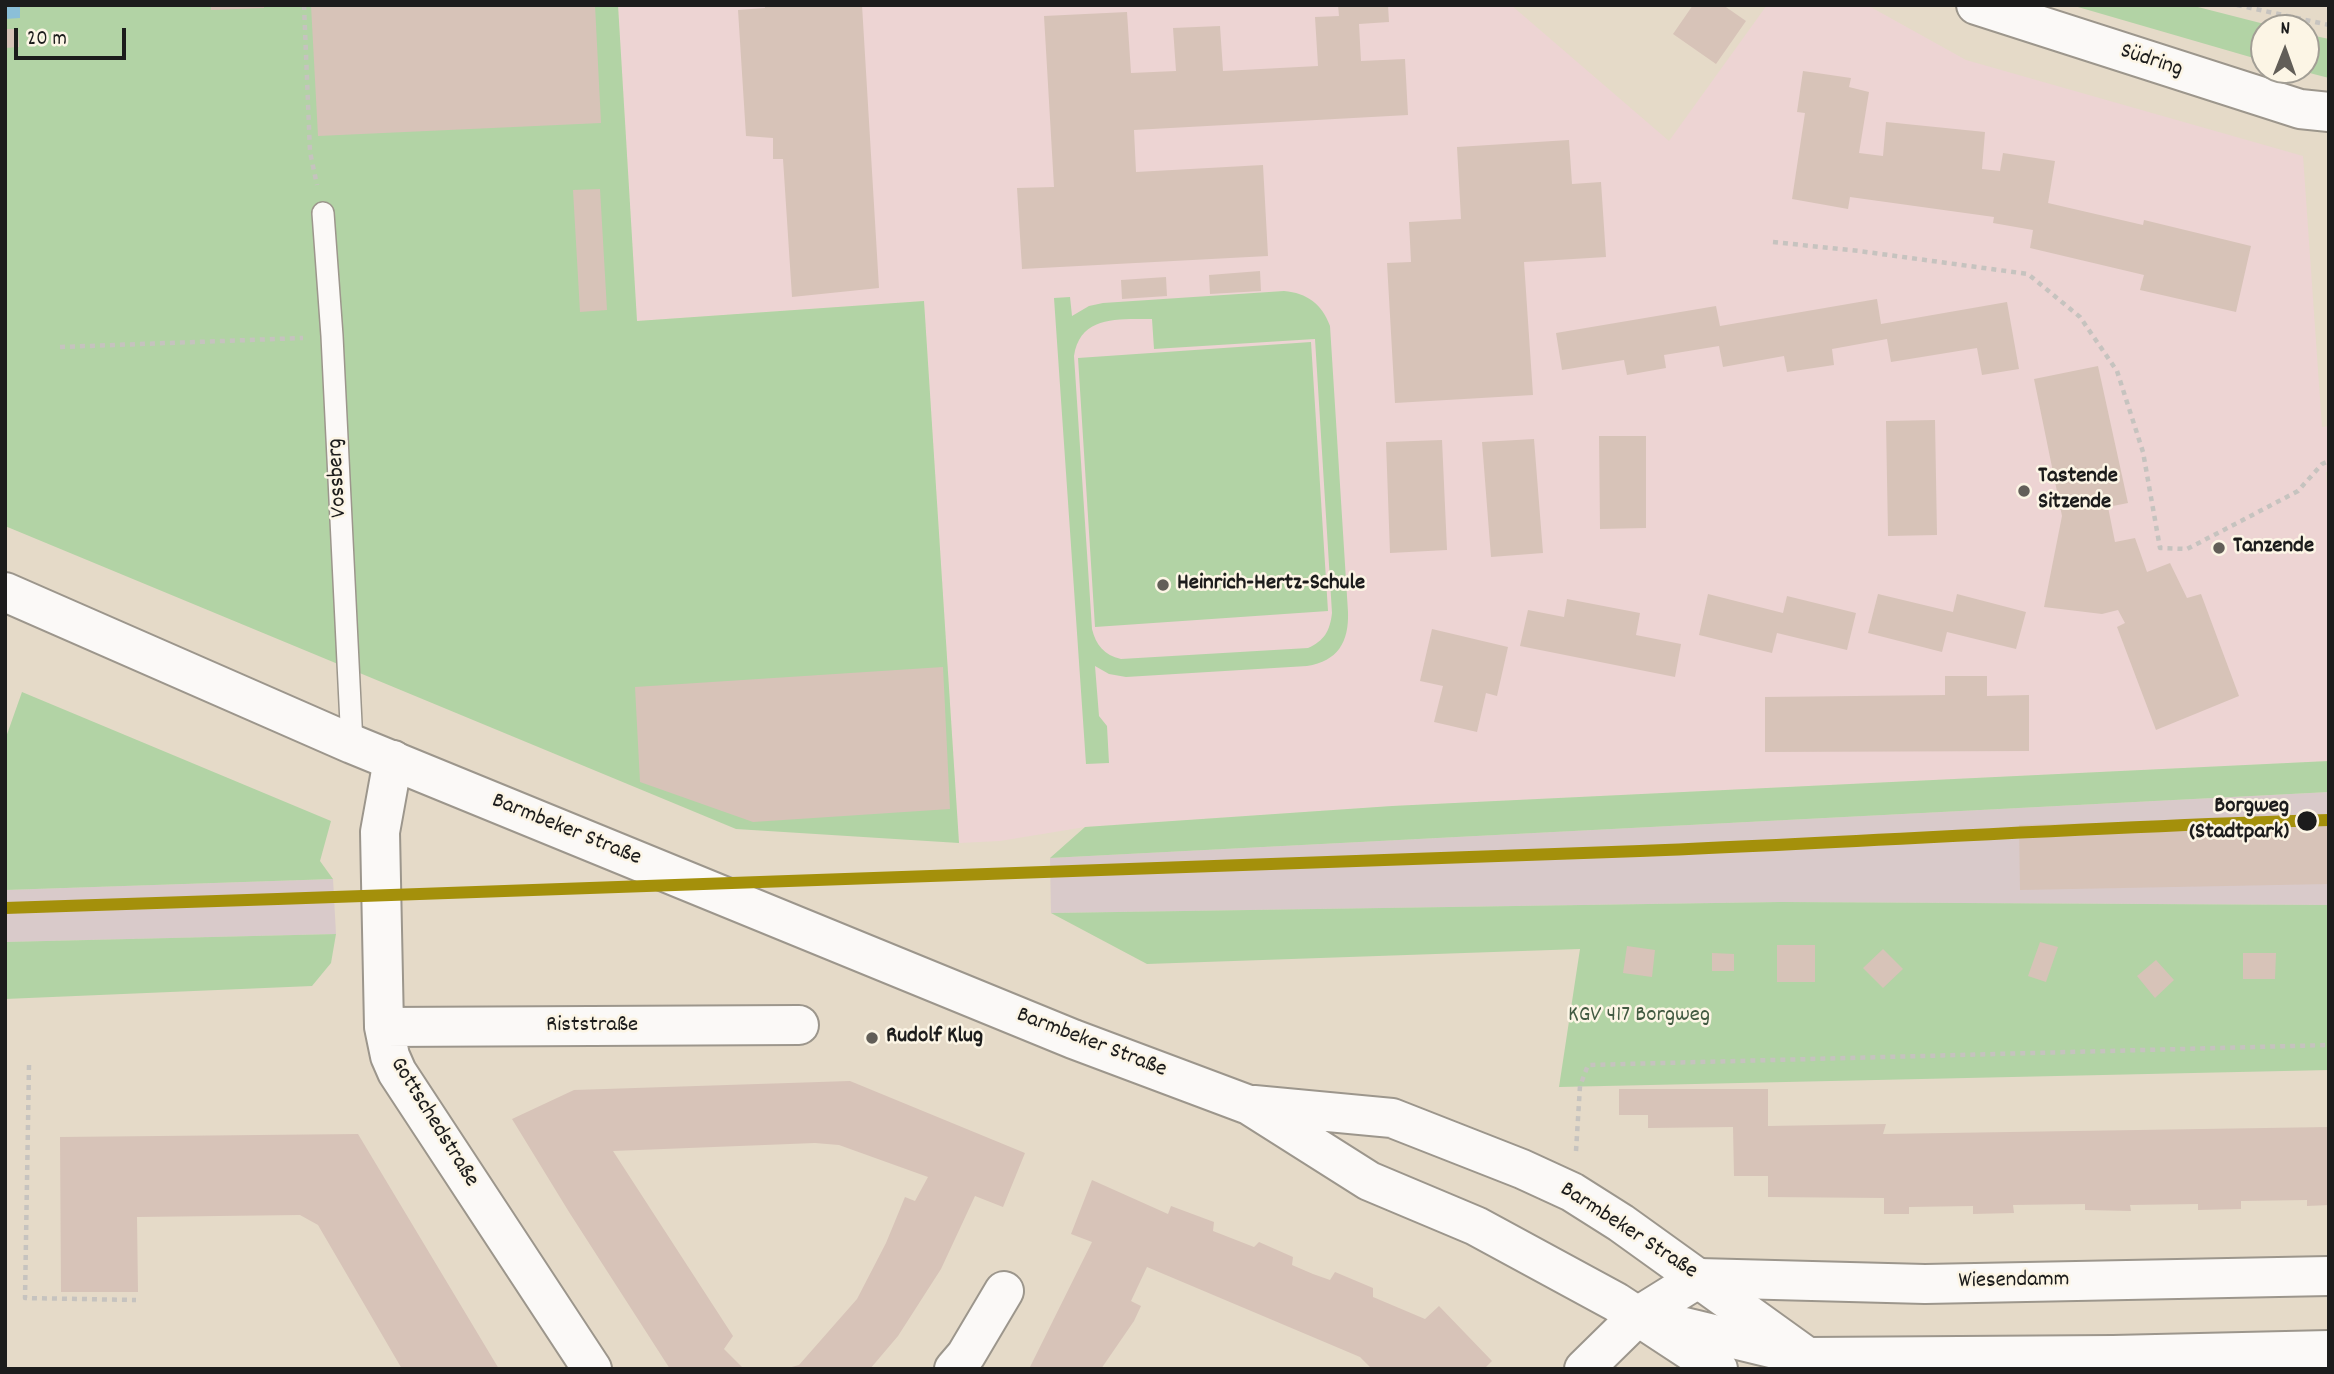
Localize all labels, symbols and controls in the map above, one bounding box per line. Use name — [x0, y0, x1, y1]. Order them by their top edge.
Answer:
scale bar — [18, 14, 130, 58]
north arrow — [2250, 14, 2320, 84]
text: N — [2280, 16, 2290, 43]
text: 20 m — [27, 25, 67, 55]
street label: Südring — [2116, 39, 2186, 85]
street label: Vossberg — [323, 438, 355, 518]
place label: Tastende Sitzende — [2038, 464, 2118, 518]
marker: Tastende Sitzende — [2016, 483, 2032, 499]
place label: Tanzende — [2233, 534, 2314, 562]
marker: Tanzende — [2211, 540, 2227, 556]
place label: Heinrich-Hertz-Schule — [1177, 571, 1365, 599]
marker: Heinrich-Hertz-Schule — [1155, 577, 1171, 593]
street label: Barmbeker Straße — [487, 789, 645, 873]
place label: Borgweg (Stadtpark) — [2189, 794, 2289, 848]
marker: Borgweg (Stadtpark) — [2295, 809, 2319, 833]
street label: Barmbeker Straße — [1012, 1003, 1170, 1085]
park label: KGV 417 Borgweg — [1568, 1003, 1710, 1031]
street label: Riststraße — [546, 1013, 638, 1041]
place label: Rudolf Klug — [886, 1024, 983, 1052]
marker: Rudolf Klug — [864, 1030, 880, 1046]
street label: Gottschedstraße — [382, 1053, 484, 1193]
street label: Barmbeker Straße — [1554, 1177, 1702, 1287]
street label: Wiesendamm — [1958, 1267, 2070, 1297]

